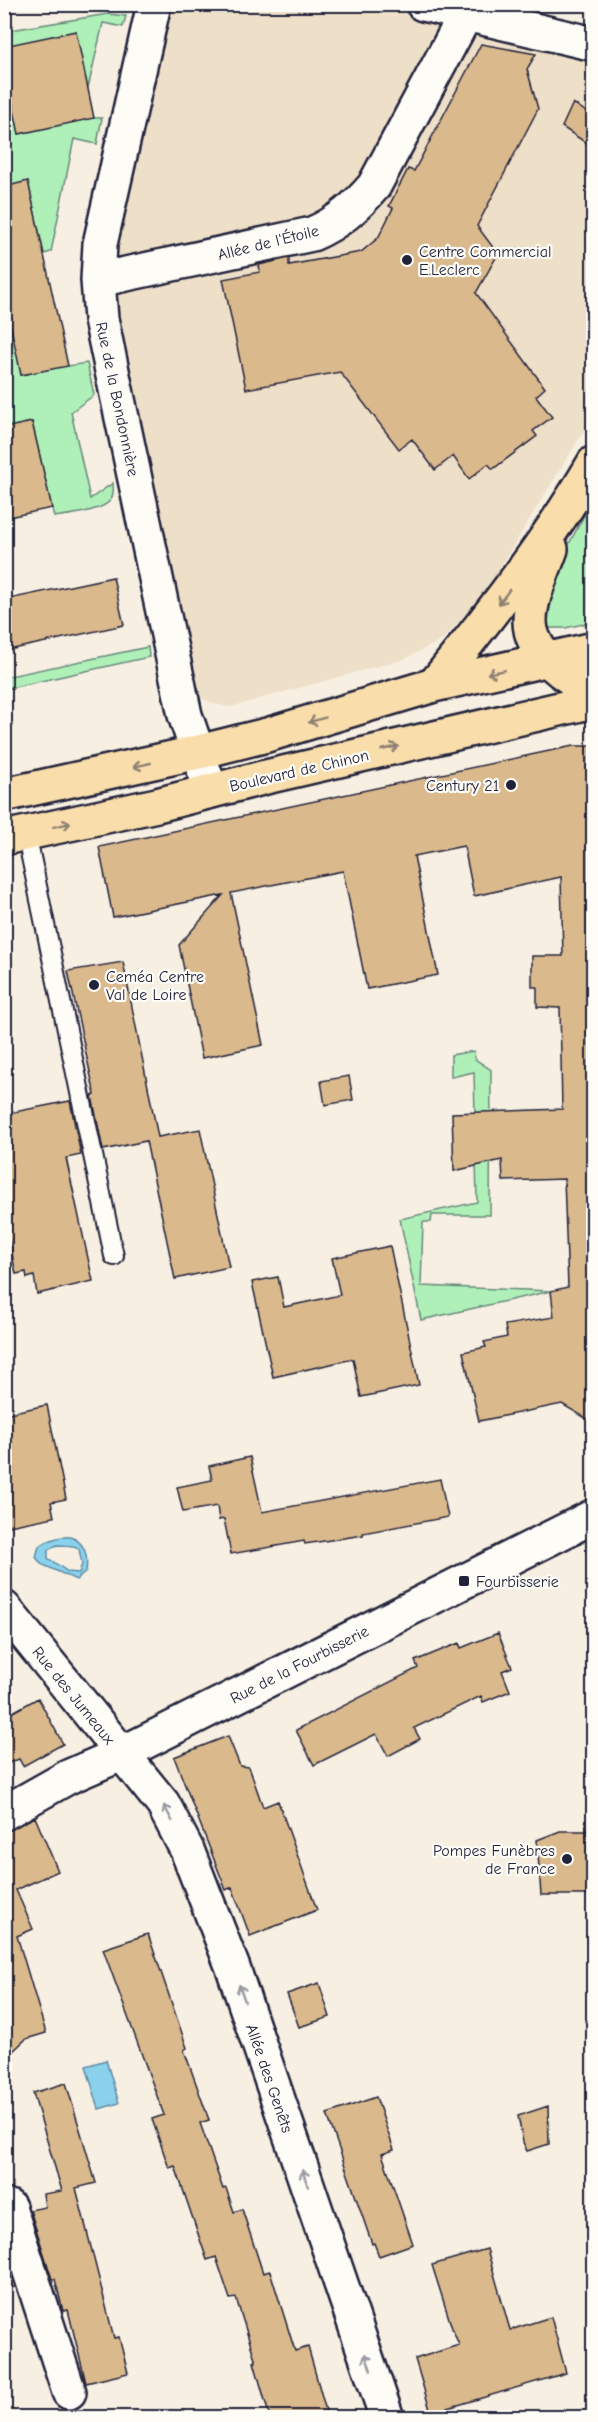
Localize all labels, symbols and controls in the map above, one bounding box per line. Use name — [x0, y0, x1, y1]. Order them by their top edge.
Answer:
street label: Allée de l'Étoile — [216, 221, 321, 264]
place label: Centre Commercial E.Leclerc — [419, 243, 551, 279]
marker: Centre Commercial E.Leclerc — [400, 253, 414, 267]
street label: Rue de la Bondonnière — [92, 320, 142, 478]
one-way arrow — [497, 588, 510, 604]
one-way arrow — [487, 667, 506, 678]
one-way arrow — [308, 715, 327, 726]
one-way arrow — [380, 742, 399, 753]
street label: Boulevard de Chinon — [228, 746, 371, 796]
one-way arrow — [133, 760, 152, 772]
place label: Century 21 — [426, 777, 499, 795]
marker: Century 21 — [504, 778, 518, 792]
one-way arrow — [51, 819, 71, 830]
place label: Ceméa Centre Val de Loire — [106, 968, 204, 1004]
marker: Ceméa Centre Val de Loire — [87, 978, 101, 992]
place label: Fourbisserie — [476, 1573, 559, 1591]
marker: Fourbisserie — [457, 1574, 471, 1588]
street label: Rue de la Fourbisserie — [227, 1622, 372, 1708]
street label: Rue des Jumeaux — [28, 1643, 118, 1748]
one-way arrow — [162, 1805, 174, 1822]
place label: Pompes Funèbres de France — [433, 1842, 555, 1878]
marker: Pompes Funèbres de France — [560, 1852, 574, 1866]
one-way arrow — [235, 1984, 246, 2003]
street label: Allée des Genêts — [242, 2022, 296, 2135]
one-way arrow — [298, 2169, 309, 2188]
one-way arrow — [361, 2353, 372, 2372]

